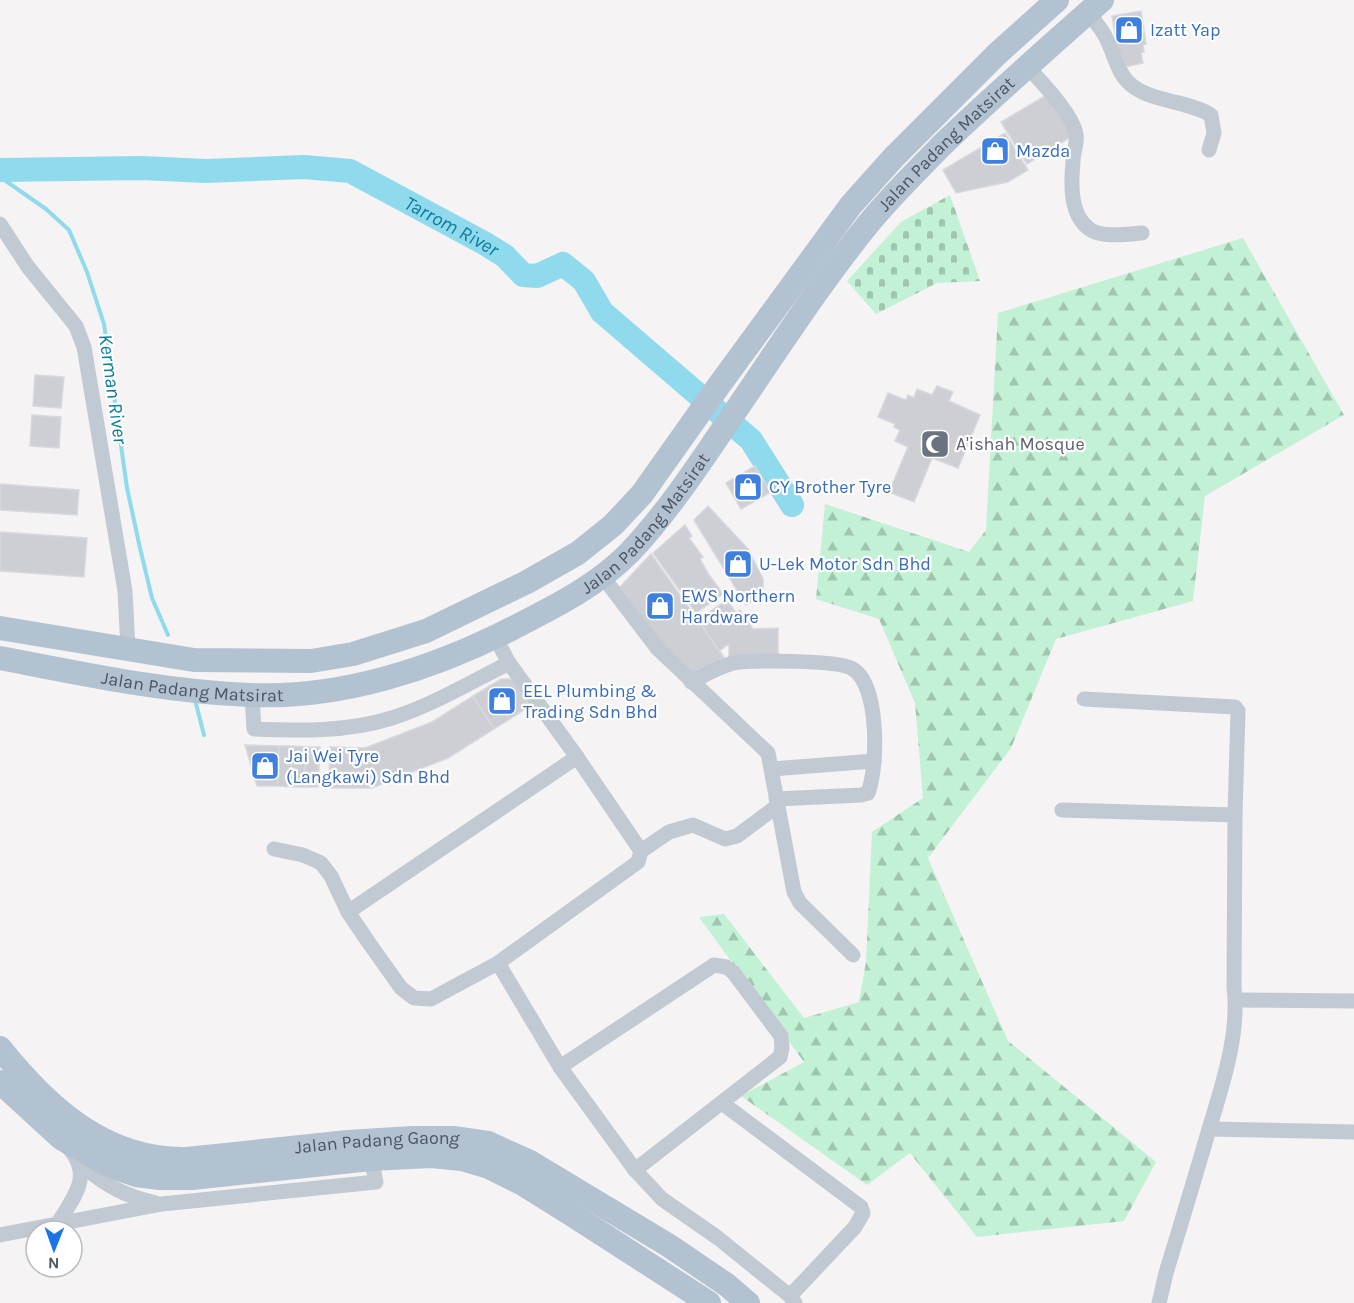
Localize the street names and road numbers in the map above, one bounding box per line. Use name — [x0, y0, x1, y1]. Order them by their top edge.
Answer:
street label: Jalan Padang Matsirat — [873, 72, 1019, 216]
street label: Jalan Padang Matsirat — [577, 449, 715, 599]
street label: Jalan Padang Matsirat — [100, 667, 284, 706]
street label: Jalan Padang Gaong — [294, 1127, 461, 1159]

